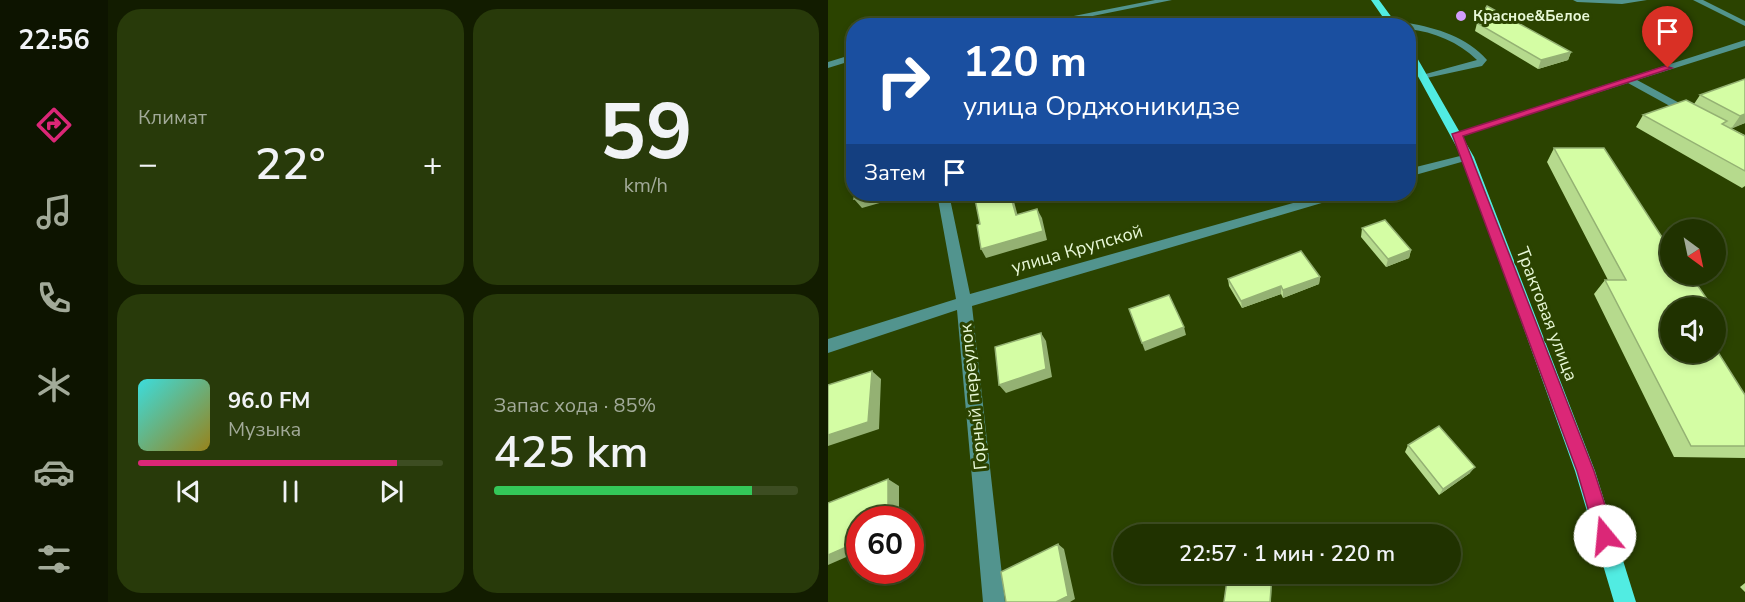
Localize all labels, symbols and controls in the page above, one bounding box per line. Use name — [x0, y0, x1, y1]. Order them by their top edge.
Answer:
place label: Красное&Белое — [1473, 6, 1590, 26]
pin — [1642, 6, 1693, 68]
marker: Красное&Белое — [1454, 9, 1468, 23]
icon: arrive — [1651, 15, 1684, 48]
text: 22:56 — [18, 22, 90, 59]
text: 120 m — [963, 34, 1087, 91]
icon: right — [864, 42, 942, 120]
text: 59 — [599, 79, 693, 186]
text: улица Орджоникидзе — [963, 88, 1240, 125]
icon: directions — [33, 104, 75, 146]
text: Климат — [138, 104, 207, 131]
text: 22° — [255, 134, 326, 195]
text: − — [138, 142, 158, 187]
text: + — [423, 142, 442, 187]
icon: arrive — [938, 156, 971, 189]
text: Затем — [864, 158, 926, 188]
text: km/h — [624, 172, 668, 199]
icon: music — [33, 191, 75, 233]
street label: улица Крупской — [1009, 219, 1145, 279]
north arrow — [1660, 219, 1726, 285]
map controls — [1660, 219, 1726, 363]
street label: Трактовая улица — [1510, 244, 1584, 384]
icon: phone — [33, 277, 75, 319]
button: sound — [1660, 297, 1726, 363]
street label: Горный переулок — [953, 322, 993, 471]
icon: climate — [33, 364, 75, 406]
text: 96.0 FM — [228, 386, 310, 416]
text: Запас хода · 85% — [494, 392, 656, 419]
text: Музыка — [228, 416, 301, 443]
text: 425 km — [494, 422, 649, 483]
icon: car — [33, 451, 75, 493]
icon: previous — [172, 475, 205, 508]
icon: pause — [274, 475, 307, 508]
icon: next — [375, 475, 408, 508]
position arrow — [1573, 504, 1637, 568]
speed limit sign: 60 — [846, 506, 924, 584]
icon: filters — [33, 538, 75, 580]
text: 22:57 · 1 мин · 220 m — [1179, 539, 1395, 569]

